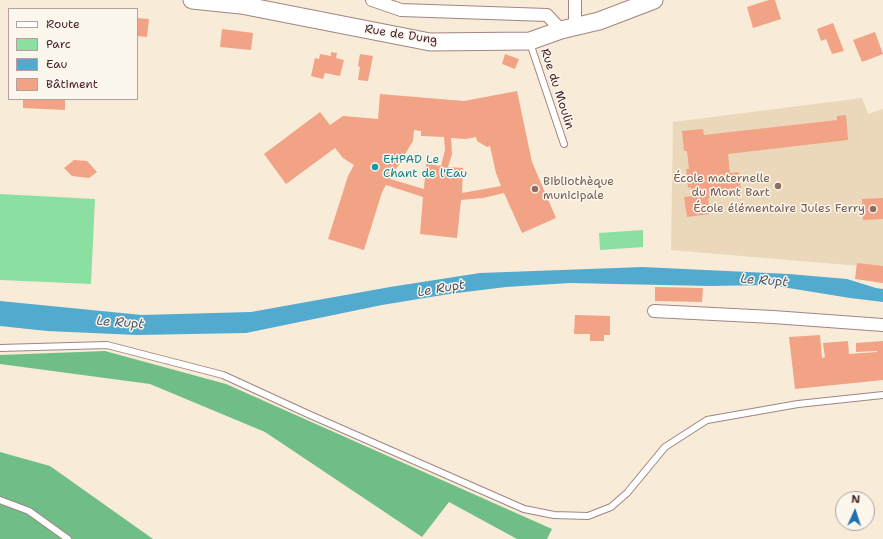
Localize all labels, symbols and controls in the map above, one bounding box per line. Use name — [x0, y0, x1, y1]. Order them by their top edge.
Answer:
legend — [8, 8, 138, 100]
text: Route — [46, 16, 80, 32]
street label: Rue de Dung — [364, 22, 438, 48]
text: Parc — [46, 36, 71, 52]
street label: Rue du Moulin — [537, 47, 577, 131]
text: Eau — [46, 56, 67, 72]
text: Bâtiment — [46, 76, 98, 92]
place label: EHPAD Le Chant de l'Eau — [383, 153, 467, 181]
marker: EHPAD Le Chant de l'Eau — [370, 162, 380, 172]
place label: École maternelle du Mont Bart — [673, 172, 770, 200]
place label: Bibliothèque municipale — [543, 175, 614, 203]
marker: École maternelle du Mont Bart — [773, 181, 783, 191]
marker: Bibliothèque municipale — [530, 184, 540, 194]
place label: École élémentaire Jules Ferry — [693, 202, 865, 216]
marker: École élémentaire Jules Ferry — [868, 204, 878, 214]
water label: Le Rupt — [740, 272, 788, 290]
water label: Le Rupt — [416, 277, 466, 301]
water label: Le Rupt — [96, 314, 144, 332]
north arrow — [835, 491, 875, 531]
text: N — [851, 492, 860, 507]

